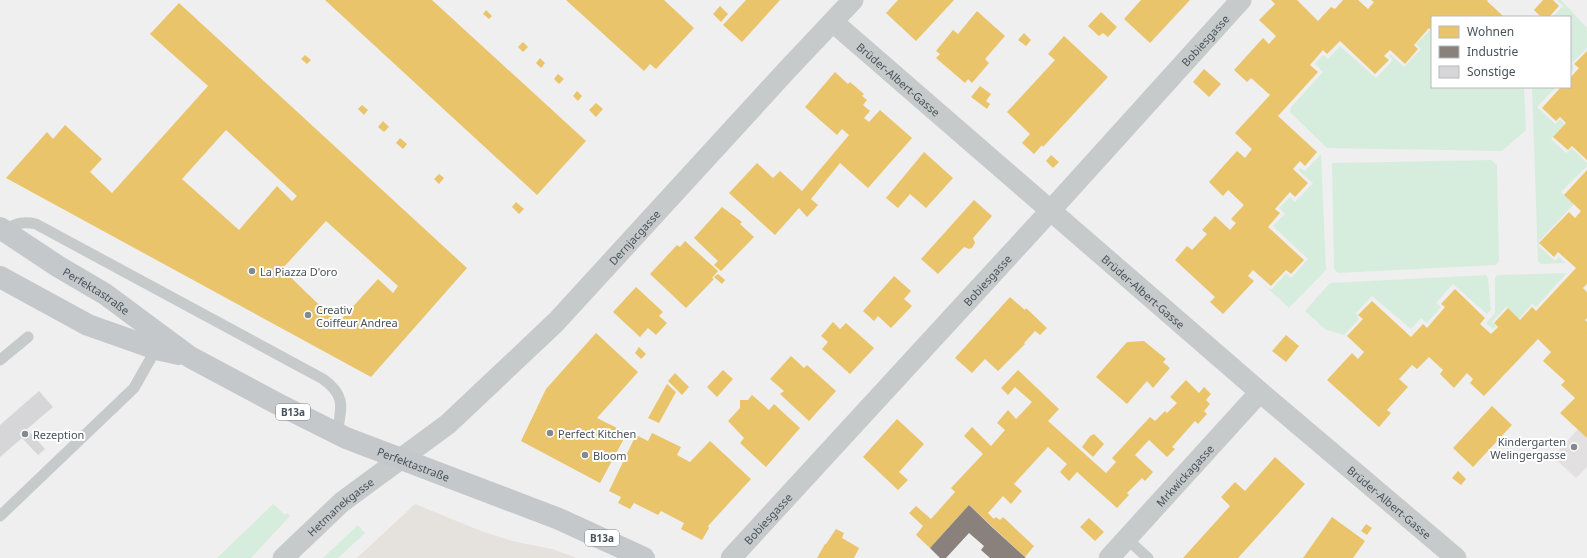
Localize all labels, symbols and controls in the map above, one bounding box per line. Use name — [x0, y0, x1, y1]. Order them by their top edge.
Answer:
street label: Bobiesgasse — [1178, 11, 1232, 69]
legend — [1431, 16, 1571, 88]
text: Wohnen — [1467, 23, 1514, 40]
street label: Brüder-Albert-Gasse — [854, 39, 944, 119]
text: Industrie — [1467, 43, 1518, 60]
text: Sonstige — [1467, 63, 1516, 80]
street label: Dernjacgasse — [605, 206, 663, 268]
street label: Bobiesgasse — [959, 251, 1014, 309]
street label: Brüder-Albert-Gasse — [1099, 251, 1188, 331]
street label: Perfektastraße — [60, 264, 133, 317]
place label: La Piazza D'oro — [260, 264, 338, 279]
marker: La Piazza D'oro — [247, 266, 257, 276]
place label: Creativ Coiffeur Andrea — [316, 302, 398, 330]
marker: Creativ Coiffeur Andrea — [303, 310, 313, 320]
road number: B13a — [276, 404, 310, 420]
place label: Perfect Kitchen — [558, 426, 636, 441]
place label: Rezeption — [33, 427, 84, 442]
marker: Perfect Kitchen — [545, 428, 555, 438]
marker: Rezeption — [20, 429, 30, 439]
place label: Kindergarten Welingergasse — [1490, 434, 1566, 462]
street label: Mrkwickagasse — [1152, 441, 1216, 509]
marker: Kindergarten Welingergasse — [1569, 442, 1579, 452]
street label: Perfektastraße — [375, 443, 452, 484]
place label: Bloom — [593, 448, 627, 463]
marker: Bloom — [580, 450, 590, 460]
street label: Brüder-Albert-Gasse — [1345, 462, 1435, 542]
street label: Hetmanekgasse — [303, 474, 377, 539]
street label: Bobiesgasse — [740, 489, 795, 547]
road number: B13a — [585, 530, 619, 546]

